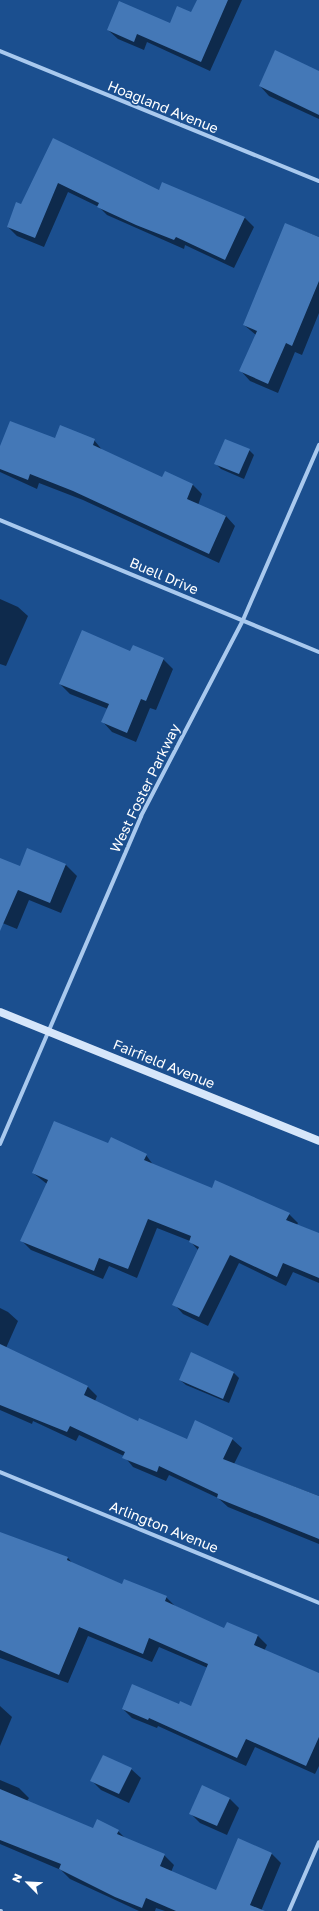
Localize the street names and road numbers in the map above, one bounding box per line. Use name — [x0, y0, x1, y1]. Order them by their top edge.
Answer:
street label: Hoagland Avenue — [105, 77, 221, 137]
street label: Buell Drive — [127, 554, 201, 598]
street label: West Foster Parkway — [107, 721, 183, 855]
street label: Fairfield Avenue — [111, 1036, 217, 1092]
street label: Arlington Avenue — [107, 1498, 221, 1556]

